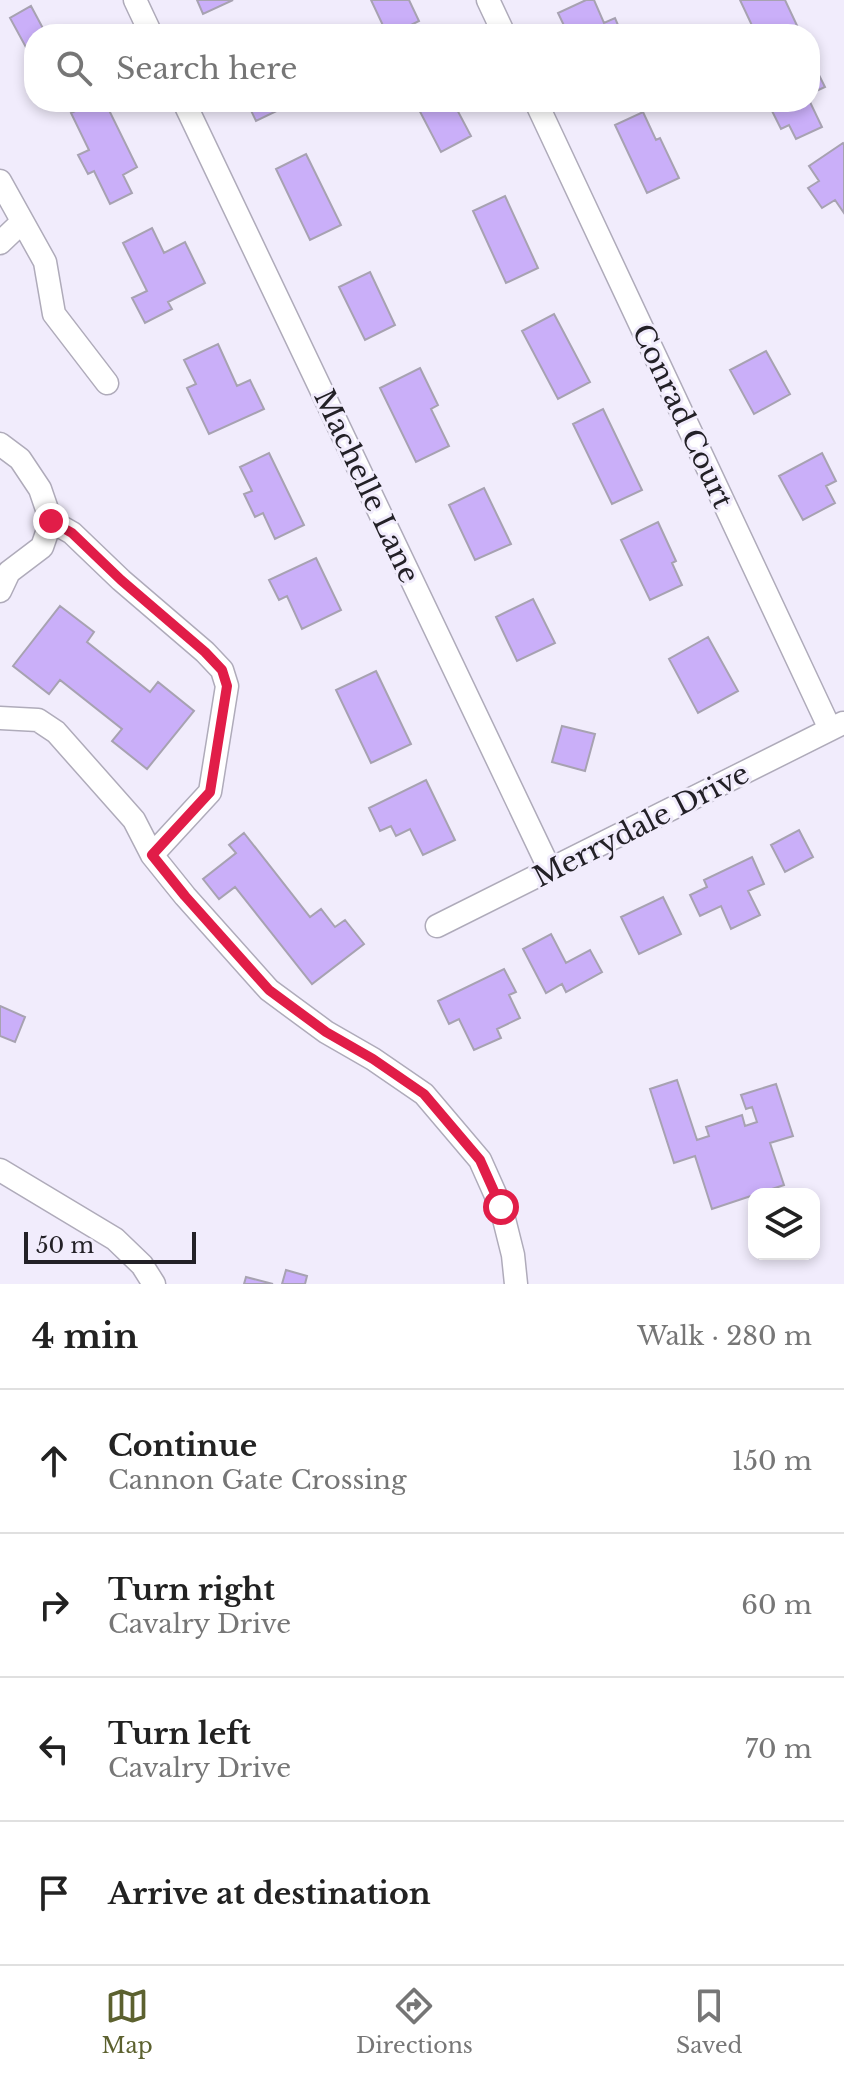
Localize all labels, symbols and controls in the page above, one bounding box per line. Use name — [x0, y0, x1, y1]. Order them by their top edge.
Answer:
search box — [24, 24, 820, 112]
icon: search — [52, 46, 96, 90]
text: Search here — [116, 50, 297, 87]
street label: Conrad Court — [625, 318, 741, 514]
street label: Machelle Lane — [306, 384, 427, 589]
route end — [33, 503, 69, 539]
street label: Merrydale Drive — [527, 756, 755, 895]
map controls — [748, 1188, 820, 1260]
button: layers — [748, 1188, 820, 1260]
route start — [483, 1189, 519, 1225]
scale bar — [24, 1228, 196, 1264]
text: 50 m — [36, 1232, 94, 1259]
text: 4 min — [32, 1315, 138, 1357]
text: Walk · 280 m — [637, 1320, 812, 1352]
text: Continue — [108, 1427, 257, 1464]
icon: ahead — [32, 1439, 76, 1483]
text: 150 m — [732, 1445, 812, 1477]
text: Cannon Gate Crossing — [108, 1464, 407, 1496]
text: Turn right — [108, 1571, 275, 1608]
icon: right — [32, 1583, 76, 1627]
text: 60 m — [741, 1589, 812, 1621]
text: Cavalry Drive — [108, 1608, 291, 1640]
text: Turn left — [108, 1715, 251, 1752]
icon: left — [32, 1727, 76, 1771]
text: 70 m — [745, 1733, 812, 1765]
text: Cavalry Drive — [108, 1752, 291, 1784]
icon: arrive — [32, 1871, 76, 1915]
text: Arrive at destination — [108, 1875, 431, 1912]
tab: Map — [102, 1984, 153, 2059]
tab: Directions — [356, 1984, 473, 2059]
tab: Saved — [676, 1984, 742, 2059]

